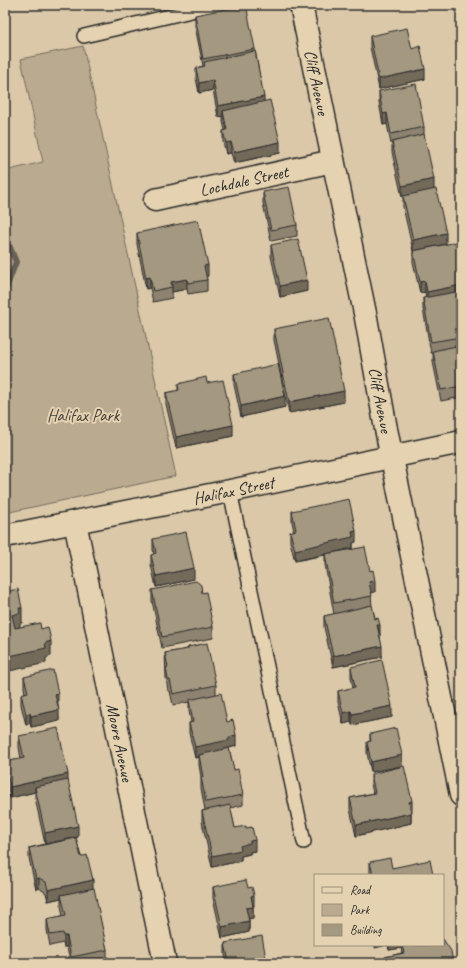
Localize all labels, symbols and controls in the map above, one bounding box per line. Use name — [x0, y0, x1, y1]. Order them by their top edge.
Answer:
street label: Cliff Avenue — [300, 48, 334, 118]
street label: Lochdale Street — [198, 160, 292, 200]
street label: Cliff Avenue — [365, 366, 397, 436]
park label: Halifax Park — [47, 405, 121, 426]
street label: Halifax Street — [191, 471, 278, 509]
street label: Moore Avenue — [102, 702, 138, 785]
legend — [314, 874, 444, 946]
text: Road — [350, 882, 372, 898]
text: Park — [350, 902, 371, 918]
text: Building — [350, 922, 382, 938]

